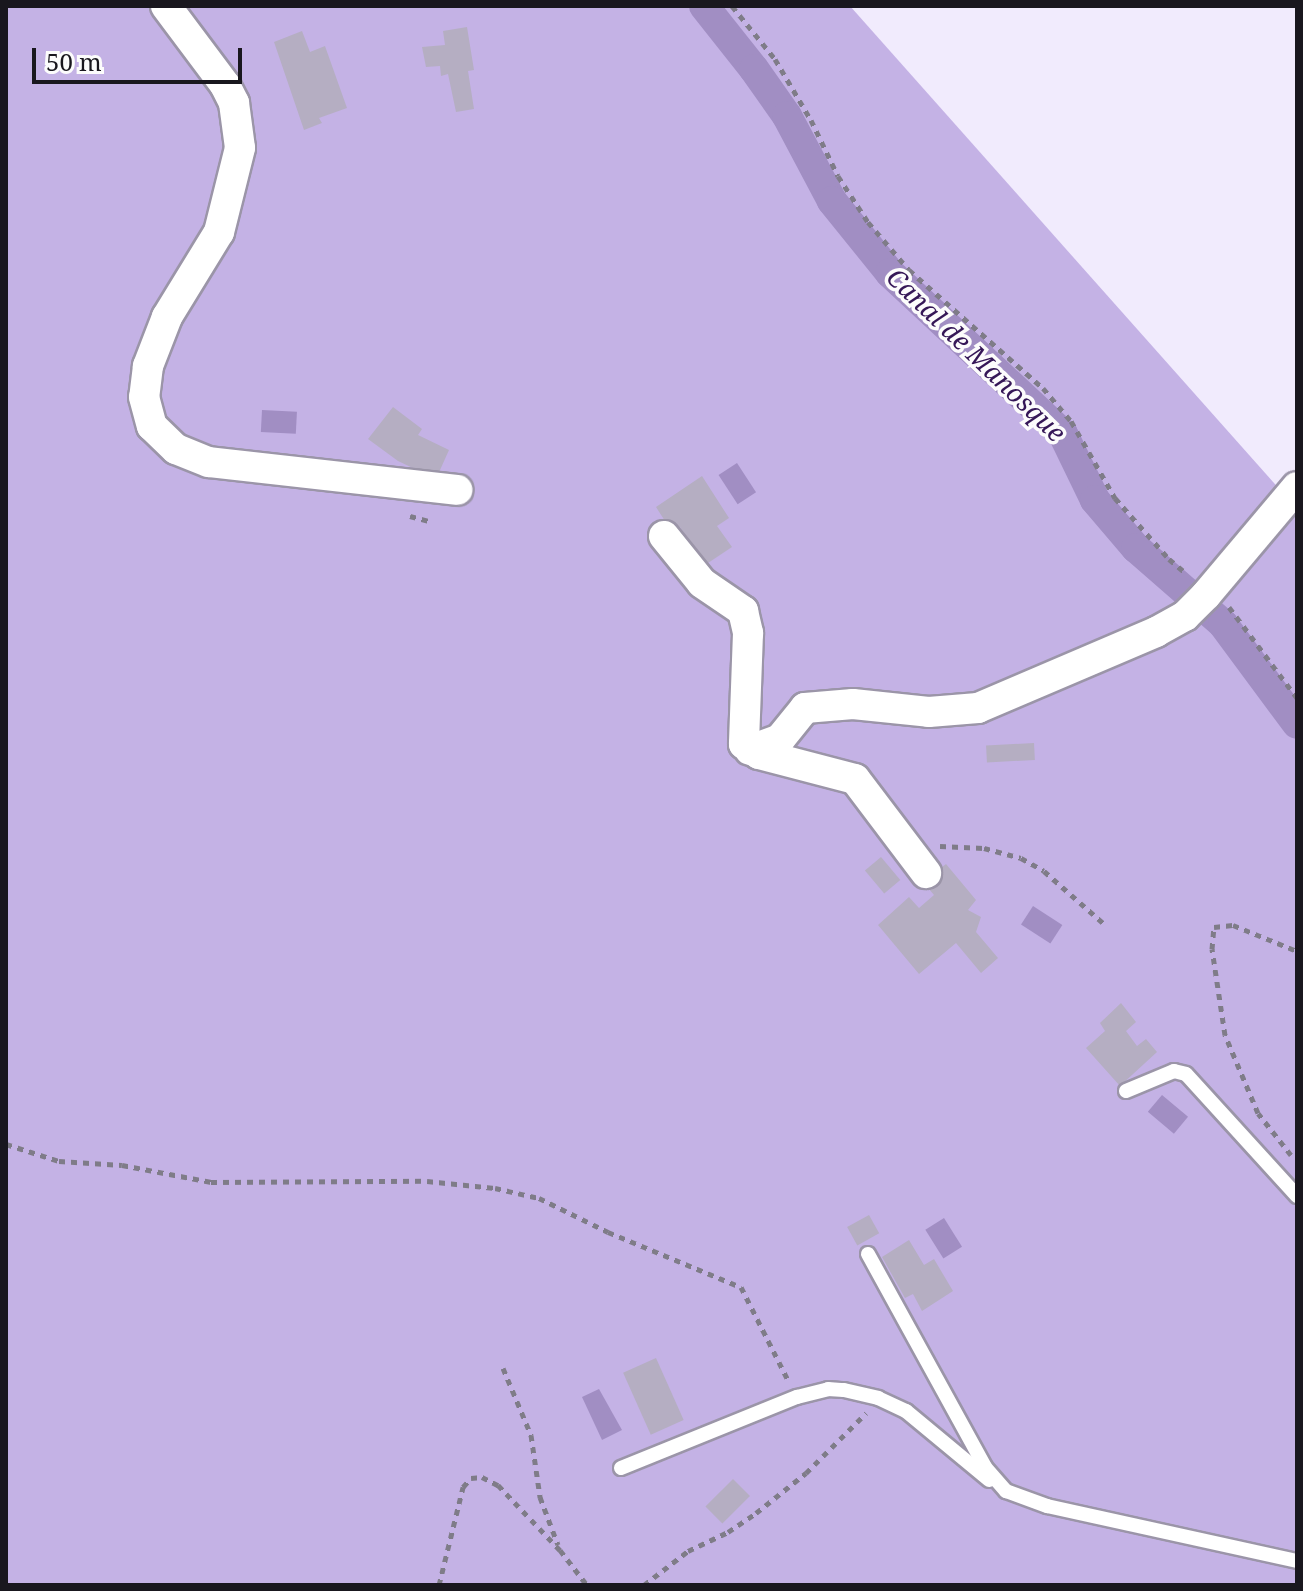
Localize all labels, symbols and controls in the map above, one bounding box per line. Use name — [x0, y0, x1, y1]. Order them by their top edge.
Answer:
scale bar — [36, 32, 246, 82]
text: 50 m — [46, 45, 102, 78]
water label: Canal de Manosque — [880, 262, 1072, 448]

